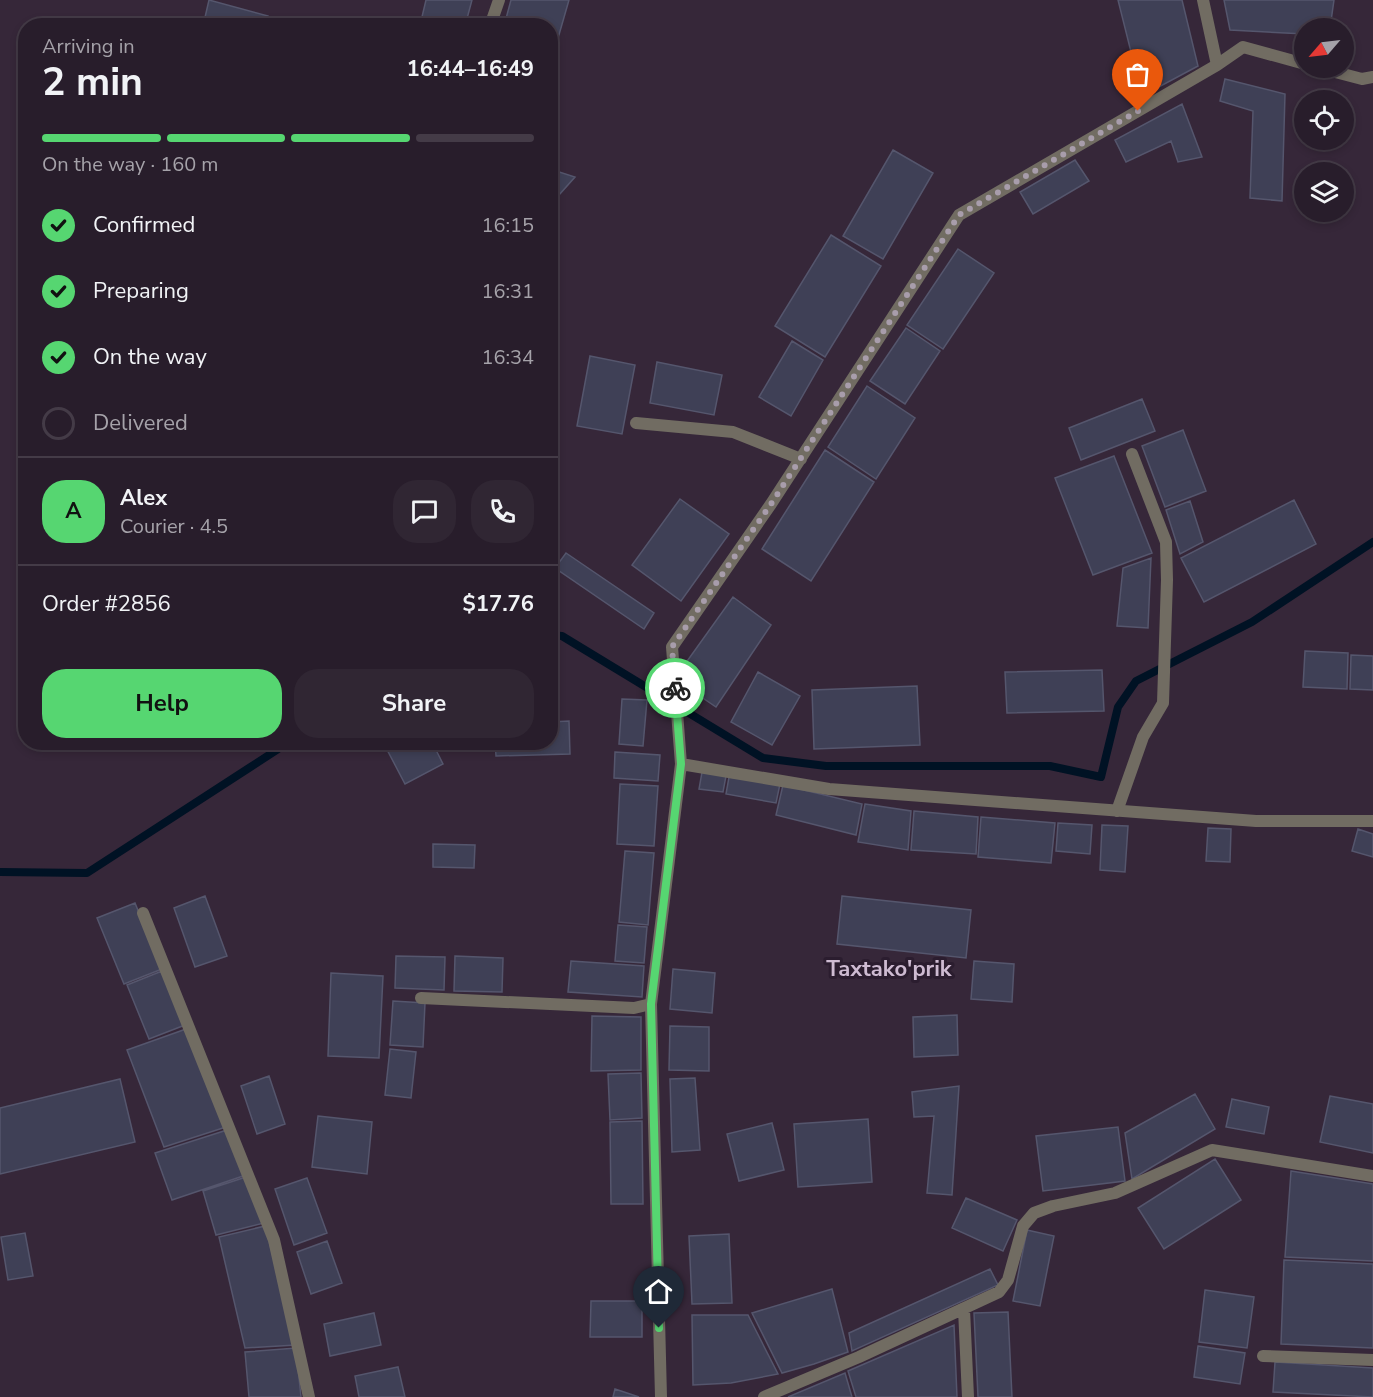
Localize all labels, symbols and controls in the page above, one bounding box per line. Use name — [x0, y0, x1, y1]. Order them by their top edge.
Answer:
north arrow — [1294, 18, 1354, 78]
map controls — [1294, 18, 1354, 222]
text: Arriving in — [42, 33, 135, 60]
pin — [1112, 49, 1163, 111]
text: 16:44–16:49 — [406, 54, 534, 84]
text: 2 min — [42, 56, 143, 109]
icon: bag — [1121, 58, 1154, 91]
button: locate — [1294, 90, 1354, 150]
text: On the way · 160 m — [42, 151, 218, 178]
button: layers — [1294, 162, 1354, 222]
icon: check — [42, 209, 75, 242]
text: Confirmed — [93, 210, 195, 240]
text: 16:15 — [481, 212, 534, 239]
icon: check — [42, 275, 75, 308]
text: Preparing — [93, 276, 189, 306]
text: 16:31 — [481, 278, 534, 305]
icon: check — [42, 341, 75, 374]
text: On the way — [93, 342, 207, 372]
text: 16:34 — [481, 344, 534, 371]
text: Delivered — [93, 408, 188, 438]
button: chat — [393, 480, 456, 543]
button: phone — [471, 480, 534, 543]
text: Alex — [120, 483, 167, 513]
text: A — [65, 496, 82, 526]
text: Courier · 4.5 — [120, 513, 228, 540]
text: Order #2856 — [42, 589, 171, 619]
text: $17.76 — [463, 589, 534, 619]
courier — [645, 658, 705, 718]
button: Help — [42, 669, 282, 738]
button: Share — [294, 669, 534, 738]
icon: bike — [659, 672, 692, 705]
district label: Taxtako'prik — [826, 954, 953, 984]
pin — [633, 1266, 684, 1328]
icon: home — [642, 1275, 675, 1308]

